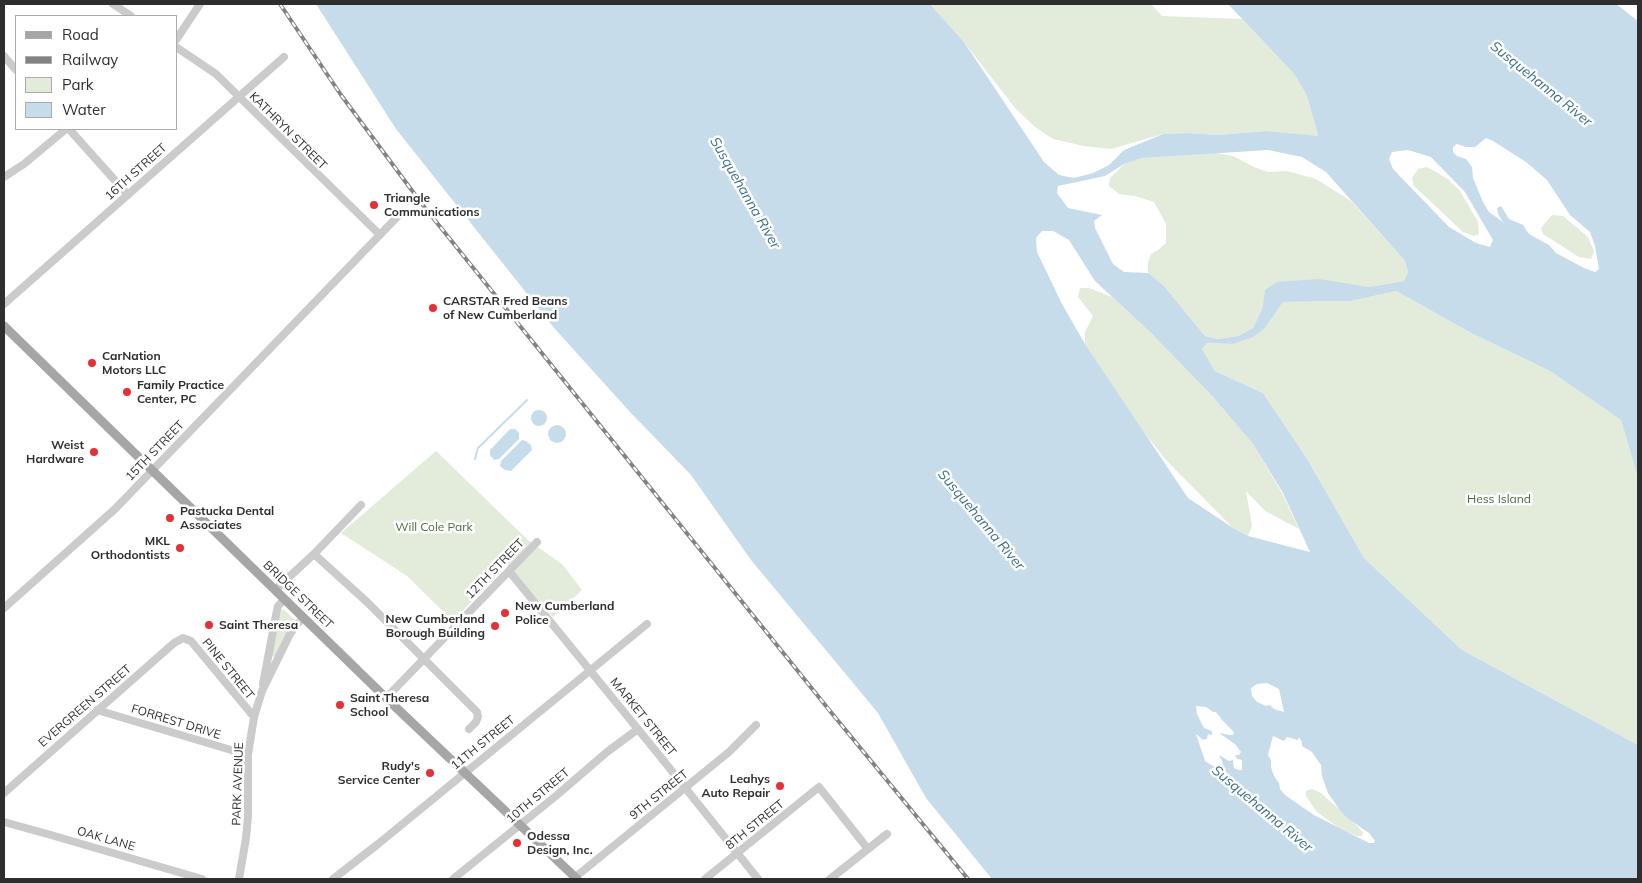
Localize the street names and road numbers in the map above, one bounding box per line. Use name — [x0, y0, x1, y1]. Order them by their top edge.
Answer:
street label: KATHRYN STREET — [246, 89, 330, 173]
street label: 16TH STREET — [102, 141, 170, 203]
street label: 15TH STREET — [123, 418, 187, 484]
street label: 12TH STREET — [463, 536, 527, 602]
street label: BRIDGE STREET — [260, 558, 336, 632]
street label: PINE STREET — [199, 636, 257, 702]
street label: EVERGREEN STREET — [36, 662, 134, 750]
street label: MARKET STREET — [607, 675, 679, 759]
street label: FORREST DRIVE — [130, 702, 222, 742]
street label: 11TH STREET — [448, 713, 518, 773]
street label: PARK AVENUE — [229, 742, 247, 826]
street label: 10TH STREET — [503, 765, 573, 827]
street label: 9TH STREET — [627, 767, 691, 823]
street label: 8TH STREET — [723, 797, 787, 853]
street label: OAK LANE — [75, 824, 137, 854]

